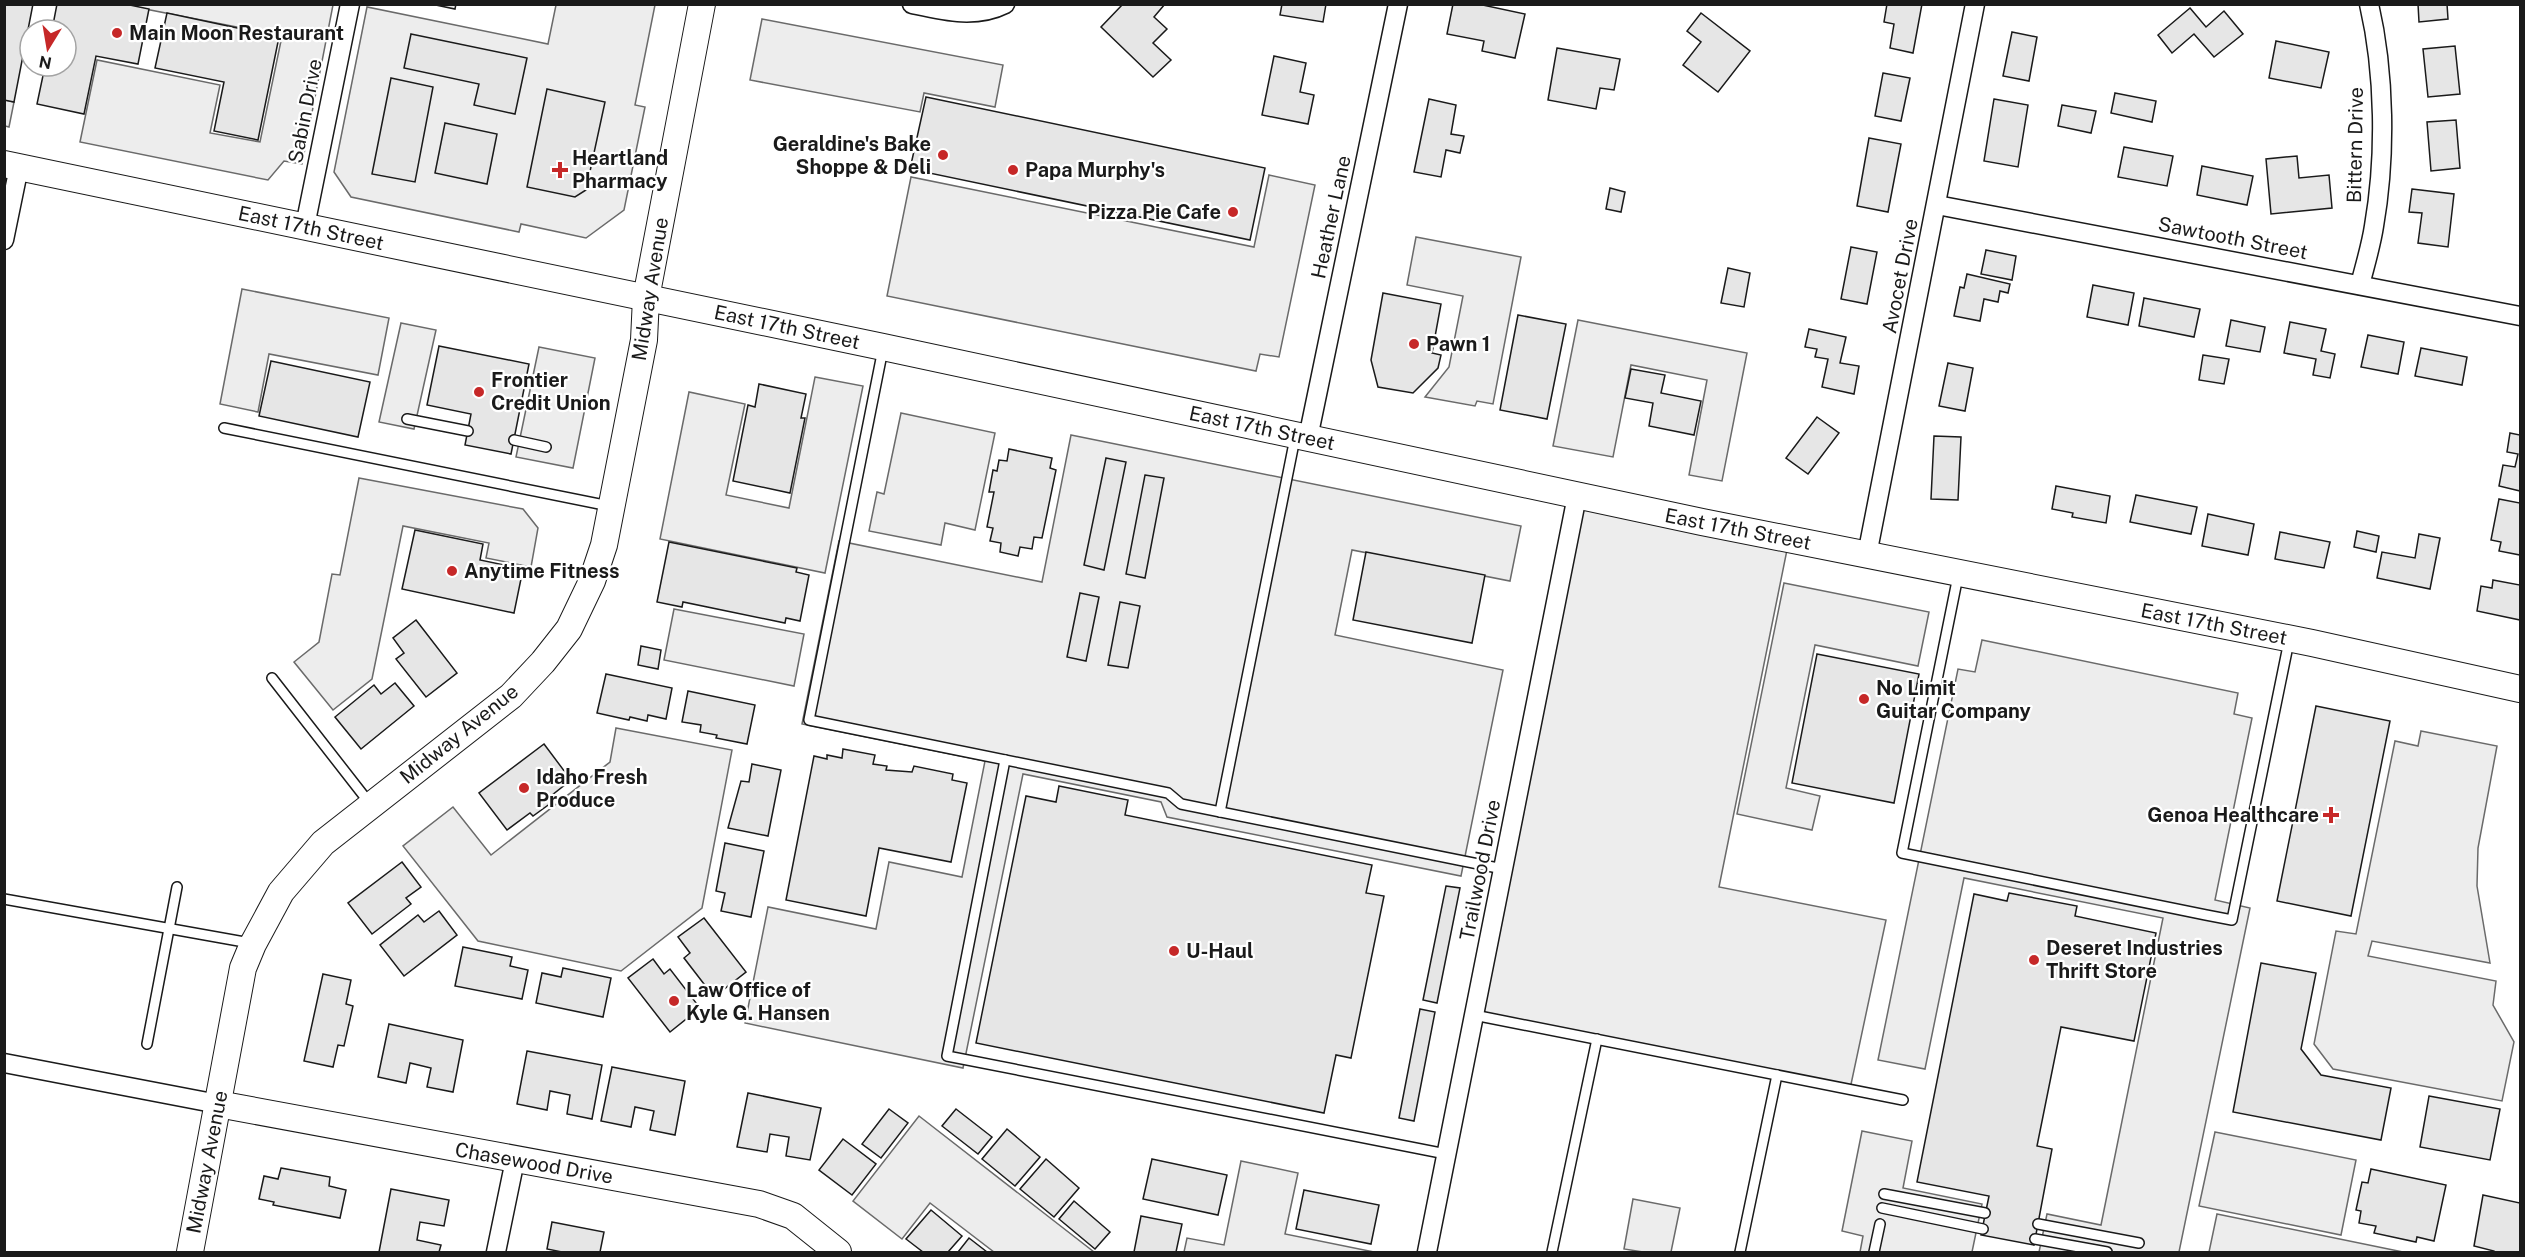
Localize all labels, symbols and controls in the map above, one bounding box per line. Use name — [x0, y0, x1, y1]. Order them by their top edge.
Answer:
north arrow — [18, 18, 78, 78]
place label: Main Moon Restaurant — [129, 21, 344, 45]
marker: Main Moon Restaurant — [110, 26, 124, 40]
text: N — [37, 52, 53, 73]
street label: Sabin Drive — [283, 57, 327, 165]
street label: Bittern Drive — [2342, 87, 2368, 203]
place label: Geraldine's Bake Shoppe & Deli — [773, 132, 931, 179]
place label: Heartland Pharmacy — [572, 146, 668, 193]
marker: Geraldine's Bake Shoppe & Deli — [936, 148, 950, 162]
street label: Heather Lane — [1306, 153, 1356, 281]
place label: Papa Murphy's — [1025, 158, 1165, 182]
marker: Heartland Pharmacy — [553, 163, 567, 177]
marker: Papa Murphy's — [1006, 163, 1020, 177]
place label: Pizza Pie Cafe — [1087, 200, 1221, 224]
street label: East 17th Street — [236, 201, 386, 255]
marker: Pizza Pie Cafe — [1226, 205, 1240, 219]
street label: Sawtooth Street — [2156, 212, 2310, 264]
street label: Midway Avenue — [627, 216, 673, 362]
street label: Avocet Drive — [1877, 217, 1923, 335]
street label: East 17th Street — [712, 300, 862, 354]
place label: Pawn 1 — [1426, 332, 1490, 356]
marker: Pawn 1 — [1407, 337, 1421, 351]
place label: Frontier Credit Union — [491, 368, 611, 415]
marker: Frontier Credit Union — [472, 385, 486, 399]
street label: East 17th Street — [1187, 401, 1337, 455]
street label: East 17th Street — [1663, 503, 1813, 555]
place label: Anytime Fitness — [464, 559, 620, 583]
marker: Anytime Fitness — [445, 564, 459, 578]
street label: East 17th Street — [2139, 598, 2289, 650]
place label: No Limit Guitar Company — [1876, 676, 2031, 723]
street label: Midway Avenue — [395, 679, 523, 789]
marker: No Limit Guitar Company — [1857, 692, 1871, 706]
place label: Idaho Fresh Produce — [536, 765, 648, 812]
marker: Idaho Fresh Produce — [517, 781, 531, 795]
street label: Trailwood Drive — [1455, 797, 1505, 943]
place label: Genoa Healthcare — [2147, 803, 2319, 827]
marker: Genoa Healthcare — [2324, 808, 2338, 822]
place label: Deseret Industries Thrift Store — [2046, 936, 2223, 983]
place label: U-Haul — [1186, 939, 1254, 963]
marker: U-Haul — [1167, 944, 1181, 958]
marker: Deseret Industries Thrift Store — [2027, 953, 2041, 967]
place label: Law Office of Kyle G. Hansen — [686, 978, 830, 1025]
marker: Law Office of Kyle G. Hansen — [667, 994, 681, 1008]
street label: Midway Avenue — [181, 1089, 233, 1235]
street label: Chasewood Drive — [453, 1137, 615, 1189]

